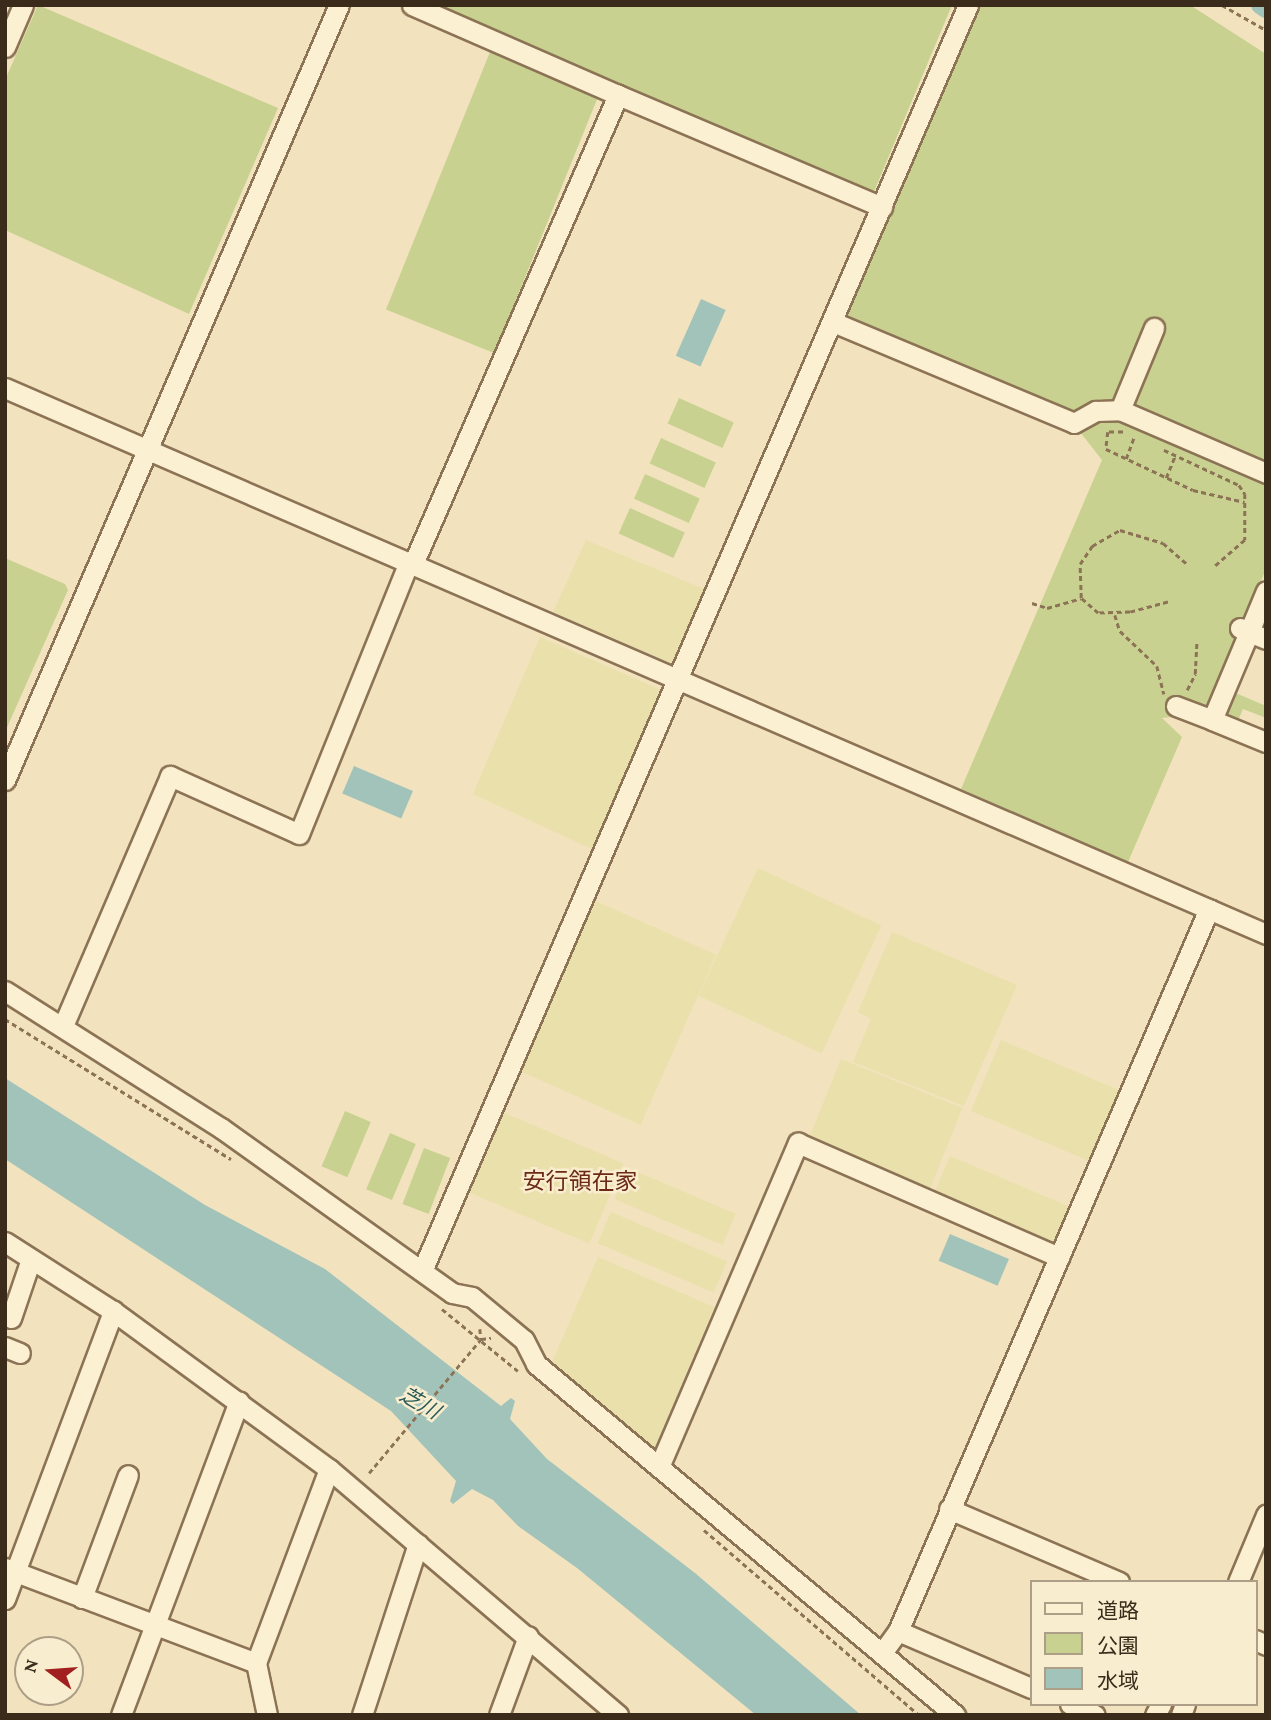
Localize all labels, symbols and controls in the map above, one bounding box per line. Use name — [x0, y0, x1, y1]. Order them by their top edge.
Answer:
district label: 安行領在家 — [523, 1167, 637, 1195]
water label: 芝川 — [396, 1382, 444, 1424]
legend — [1030, 1580, 1257, 1706]
text: 道路 — [1097, 1599, 1139, 1623]
text: 公園 — [1097, 1634, 1139, 1658]
north arrow — [14, 1636, 84, 1706]
text: N — [18, 1657, 42, 1675]
text: 水域 — [1097, 1669, 1139, 1693]

